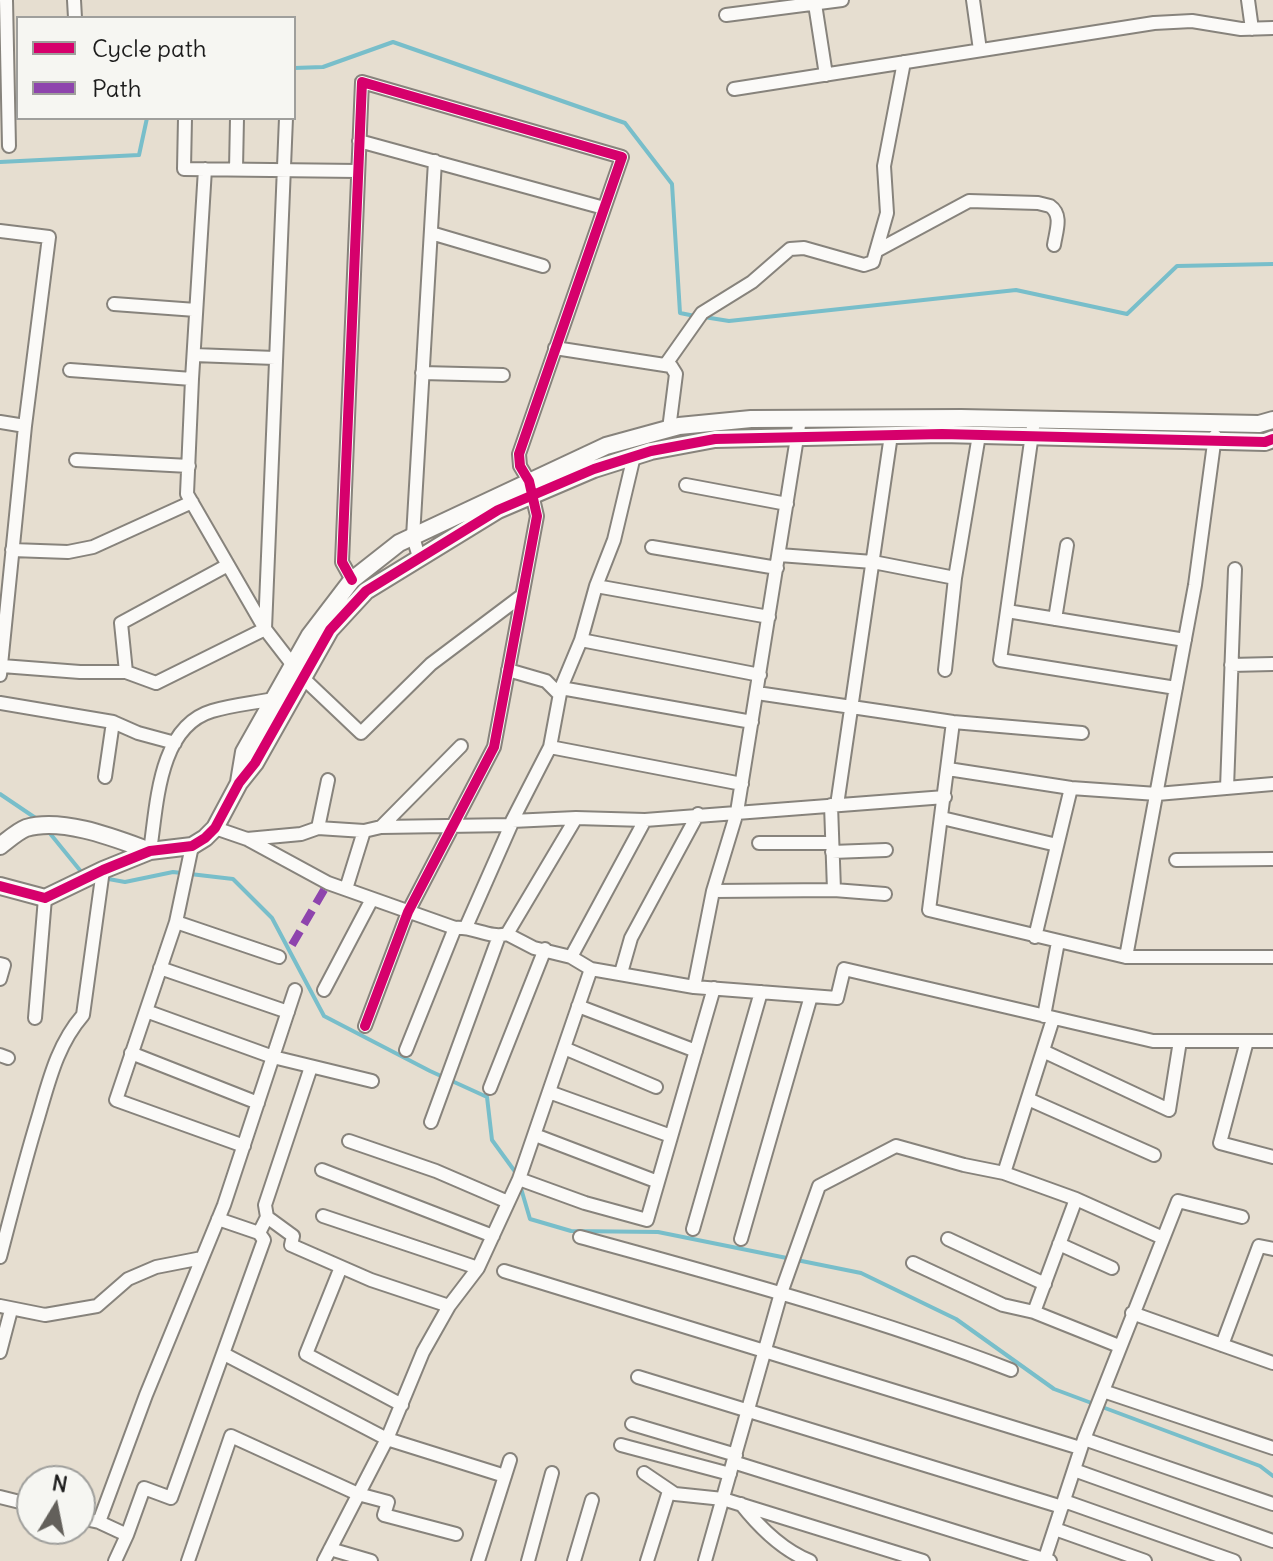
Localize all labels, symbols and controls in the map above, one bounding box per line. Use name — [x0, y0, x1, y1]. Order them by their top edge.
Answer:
legend — [16, 16, 296, 120]
text: Cycle path — [92, 33, 207, 63]
text: Path — [92, 73, 142, 103]
north arrow — [16, 1465, 96, 1545]
text: N — [50, 1468, 70, 1498]

